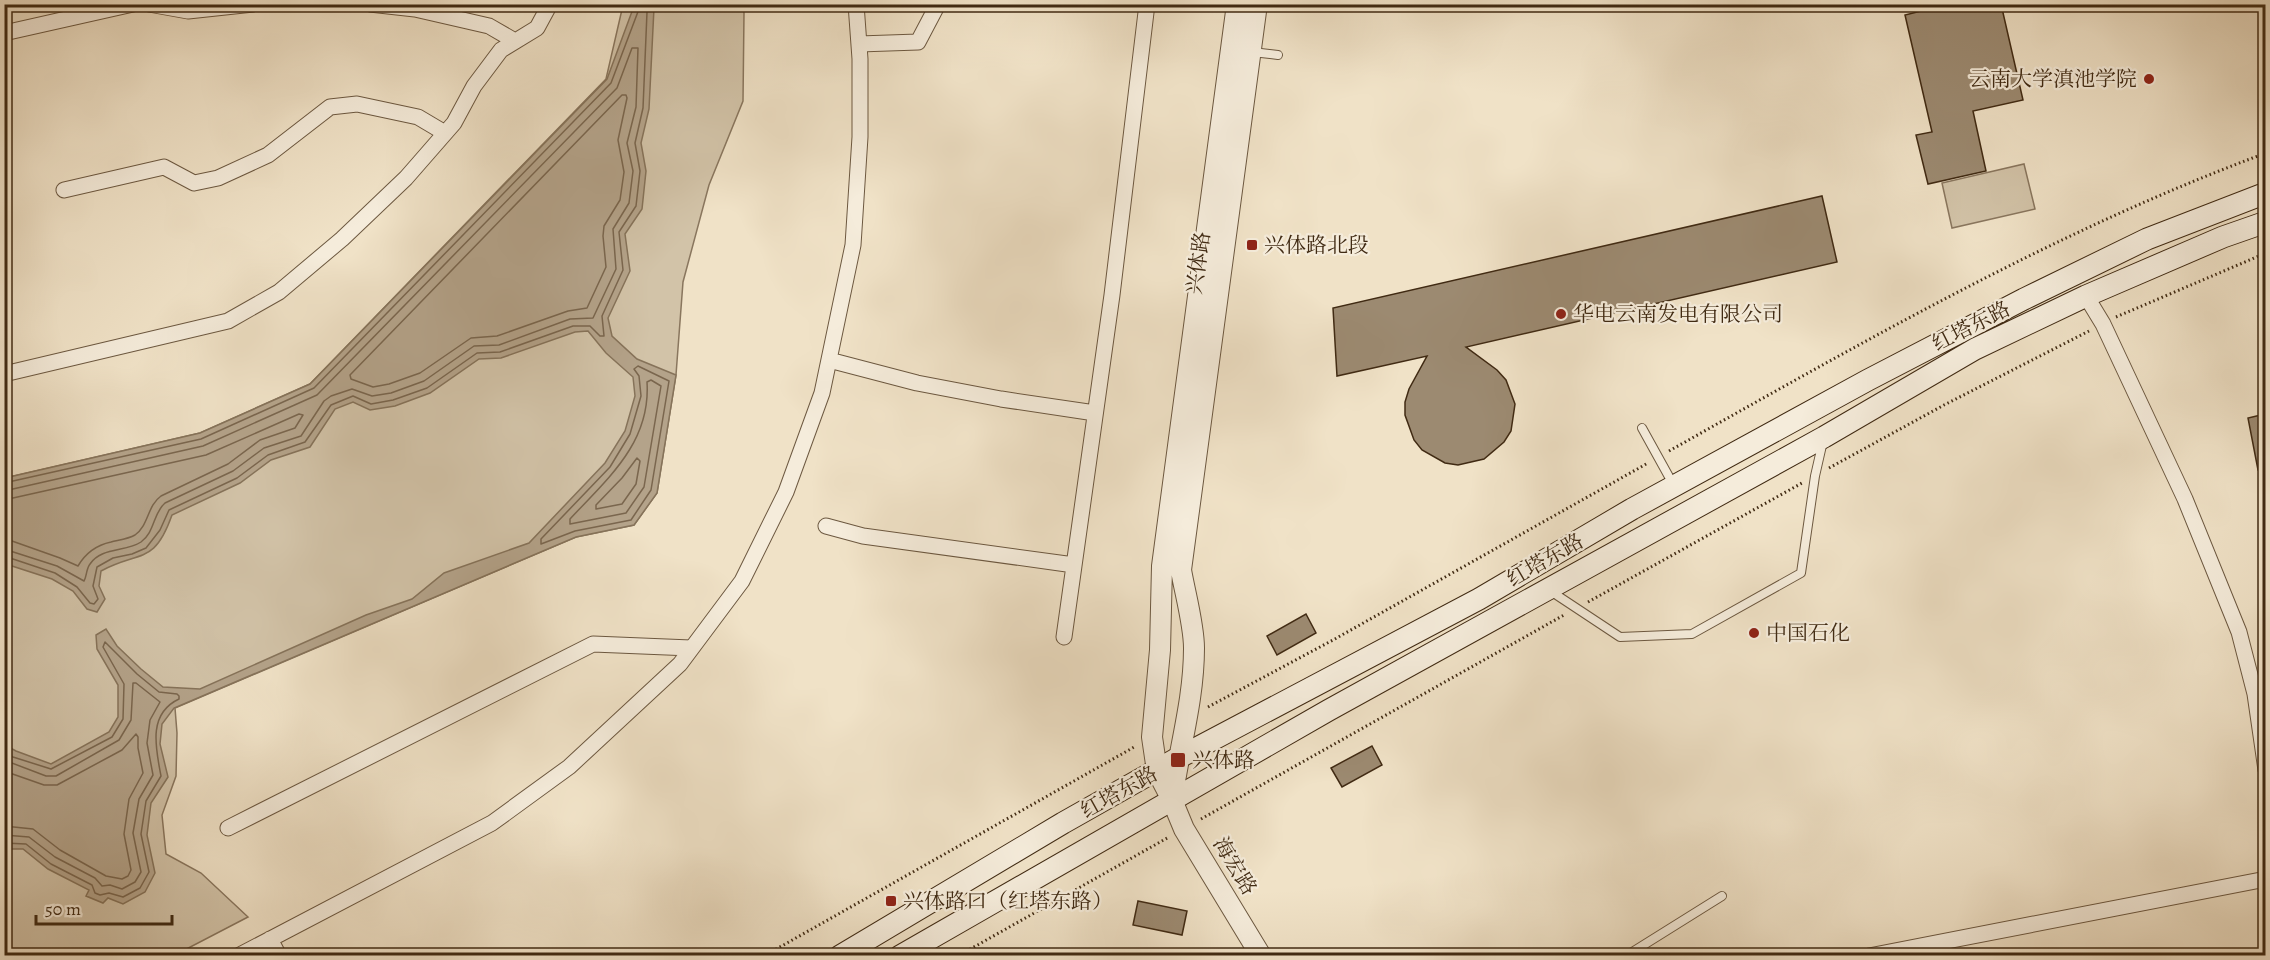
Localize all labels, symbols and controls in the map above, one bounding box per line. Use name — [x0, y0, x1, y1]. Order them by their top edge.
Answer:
place label: 云南大学滇池学院 — [1969, 65, 2137, 93]
marker: 云南大学滇池学院 — [2142, 72, 2156, 86]
street label: 兴体路 — [1180, 230, 1216, 296]
place label: 兴体路北段 — [1264, 231, 1369, 259]
marker: 兴体路北段 — [1245, 238, 1259, 252]
street label: 红塔东路 — [1927, 294, 2015, 358]
place label: 华电云南发电有限公司 — [1573, 300, 1783, 328]
marker: 华电云南发电有限公司 — [1554, 307, 1568, 321]
street label: 红塔东路 — [1502, 527, 1588, 593]
place label: 中国石化 — [1766, 619, 1850, 647]
marker: 中国石化 — [1747, 626, 1761, 640]
place label: 兴体路 — [1192, 746, 1255, 774]
marker: 兴体路 — [1169, 751, 1187, 769]
street label: 红塔东路 — [1075, 759, 1163, 825]
street label: 海宏路 — [1207, 832, 1263, 900]
place label: 兴体路口（红塔东路） — [903, 887, 1113, 915]
scale bar — [36, 888, 172, 926]
marker: 兴体路口（红塔东路） — [884, 894, 898, 908]
text: 50 m — [45, 897, 81, 921]

